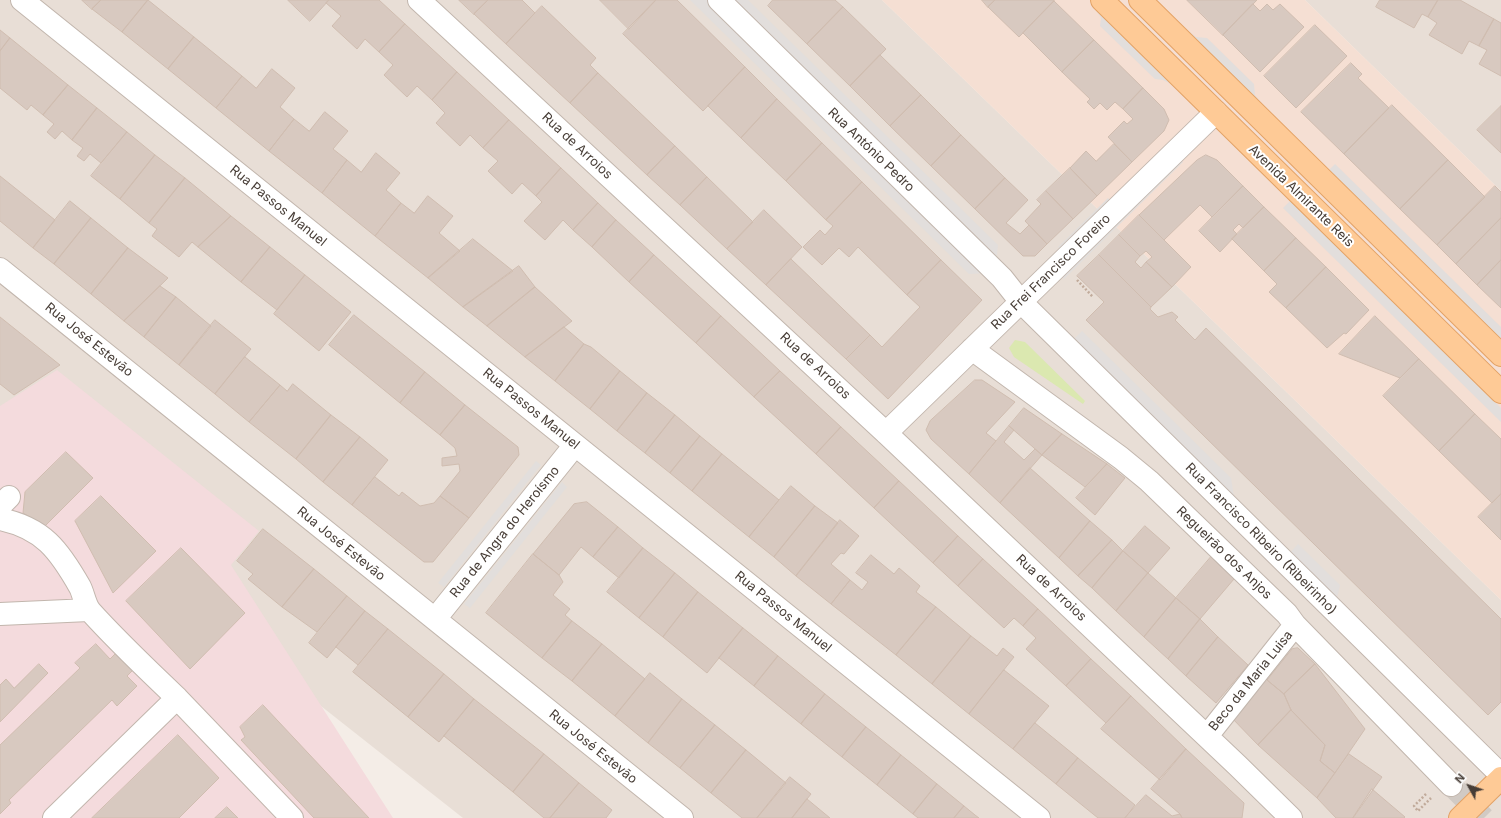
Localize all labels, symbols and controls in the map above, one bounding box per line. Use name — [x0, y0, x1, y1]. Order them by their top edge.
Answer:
street label: Rua António Pedro — [825, 105, 917, 195]
street label: Rua de Arroios — [539, 109, 615, 183]
street label: Avenida Almirante Reis — [1245, 142, 1357, 250]
street label: Rua Passos Manuel — [227, 162, 329, 250]
street label: Rua Frei Francisco Foreiro — [988, 211, 1114, 333]
street label: Rua José Estevão — [42, 300, 136, 380]
street label: Rua de Arroios — [777, 329, 853, 403]
street label: Rua Passos Manuel — [480, 365, 582, 453]
street label: Rua Francisco Ribeiro (Ribeirinho) — [1182, 460, 1340, 618]
street label: Rua de Angra do Heroísmo — [447, 463, 563, 601]
street label: Regueirão dos Anjos — [1173, 503, 1275, 603]
street label: Rua José Estevão — [294, 504, 388, 584]
street label: Rua de Arroios — [1013, 551, 1089, 625]
street label: Rua Passos Manuel — [732, 568, 834, 656]
street label: Beco da Maria Luisa — [1206, 628, 1296, 734]
street label: Rua José Estevão — [546, 707, 640, 787]
north arrow — [1449, 766, 1489, 806]
text: N — [1452, 771, 1468, 786]

